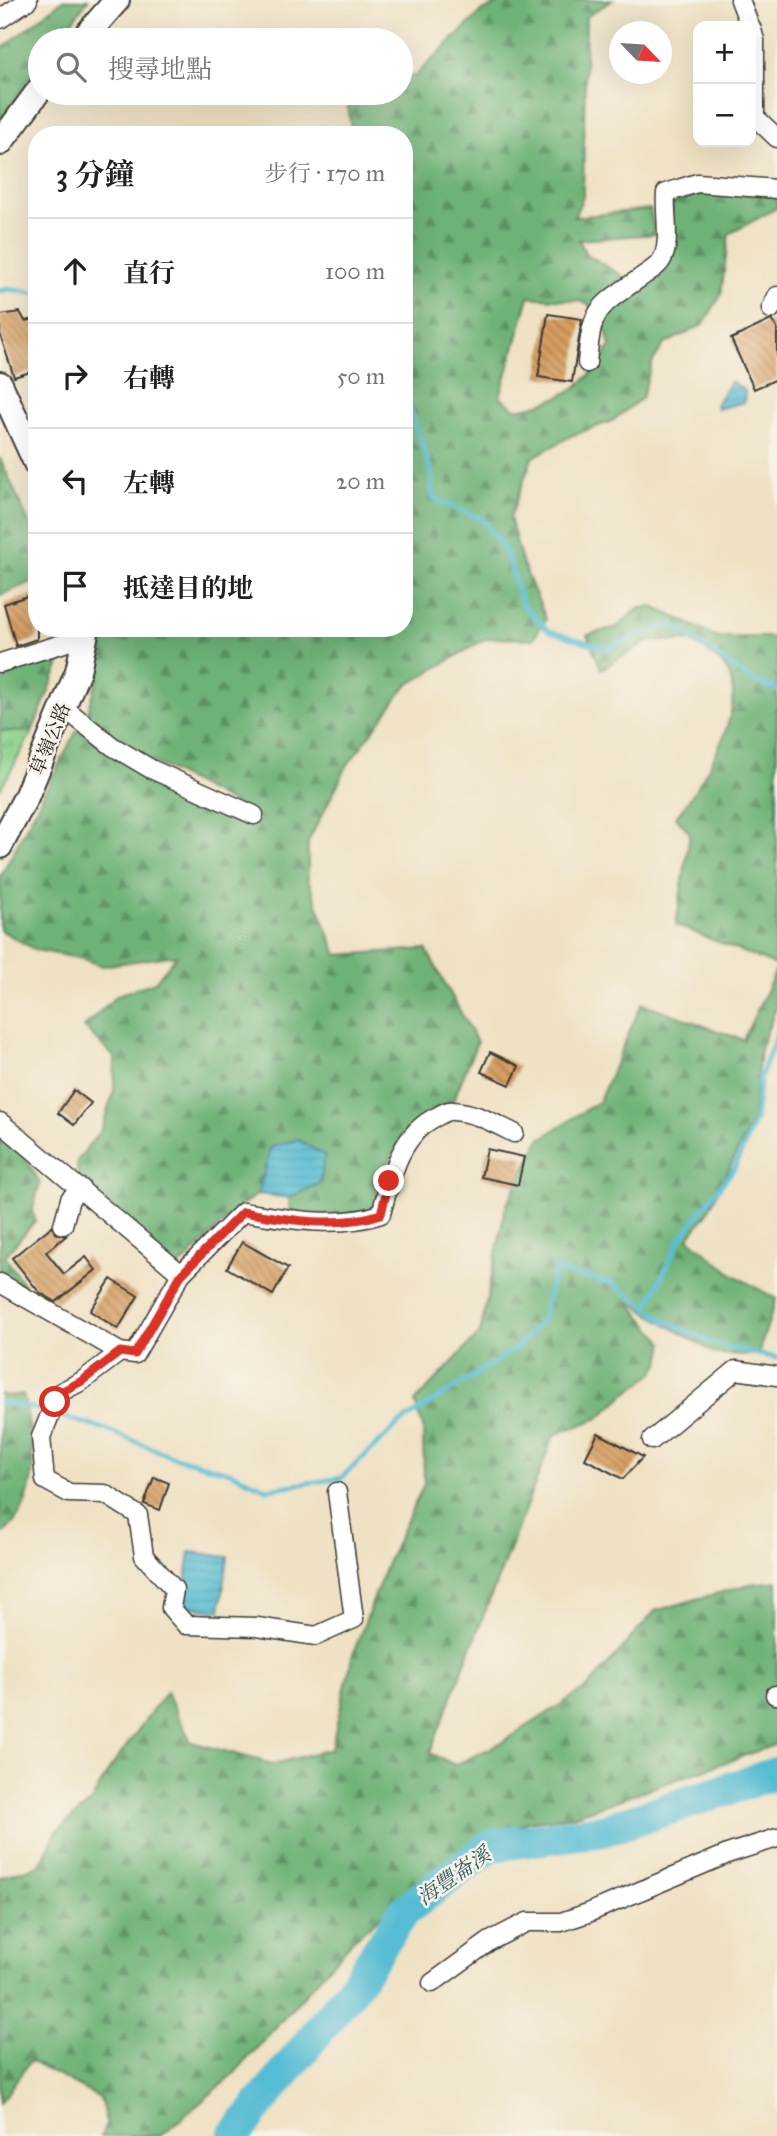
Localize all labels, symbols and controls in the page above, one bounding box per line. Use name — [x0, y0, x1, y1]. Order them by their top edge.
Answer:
north arrow — [609, 21, 672, 84]
map controls — [693, 21, 756, 147]
button: + — [693, 21, 756, 84]
search box — [28, 28, 413, 105]
icon: search — [52, 48, 90, 86]
text: 搜尋地點 — [108, 53, 212, 85]
button: − — [693, 84, 756, 147]
text: 3 分鐘 — [56, 157, 134, 193]
text: 步行 · 170 m — [265, 159, 385, 187]
icon: ahead — [56, 252, 94, 290]
text: 直行 — [123, 257, 175, 289]
text: 100 m — [325, 257, 385, 285]
icon: right — [56, 357, 94, 395]
text: 右轉 — [123, 362, 175, 394]
text: 50 m — [337, 362, 385, 390]
icon: left — [56, 462, 94, 500]
text: 左轉 — [123, 467, 175, 499]
text: 20 m — [336, 467, 385, 495]
icon: arrive — [56, 567, 94, 605]
text: 抵達目的地 — [123, 572, 253, 604]
street label: 草嶺公路 — [25, 699, 75, 779]
route end — [373, 1165, 404, 1196]
route start — [39, 1386, 70, 1417]
water label: 海豐崙溪 — [412, 1840, 497, 1911]

